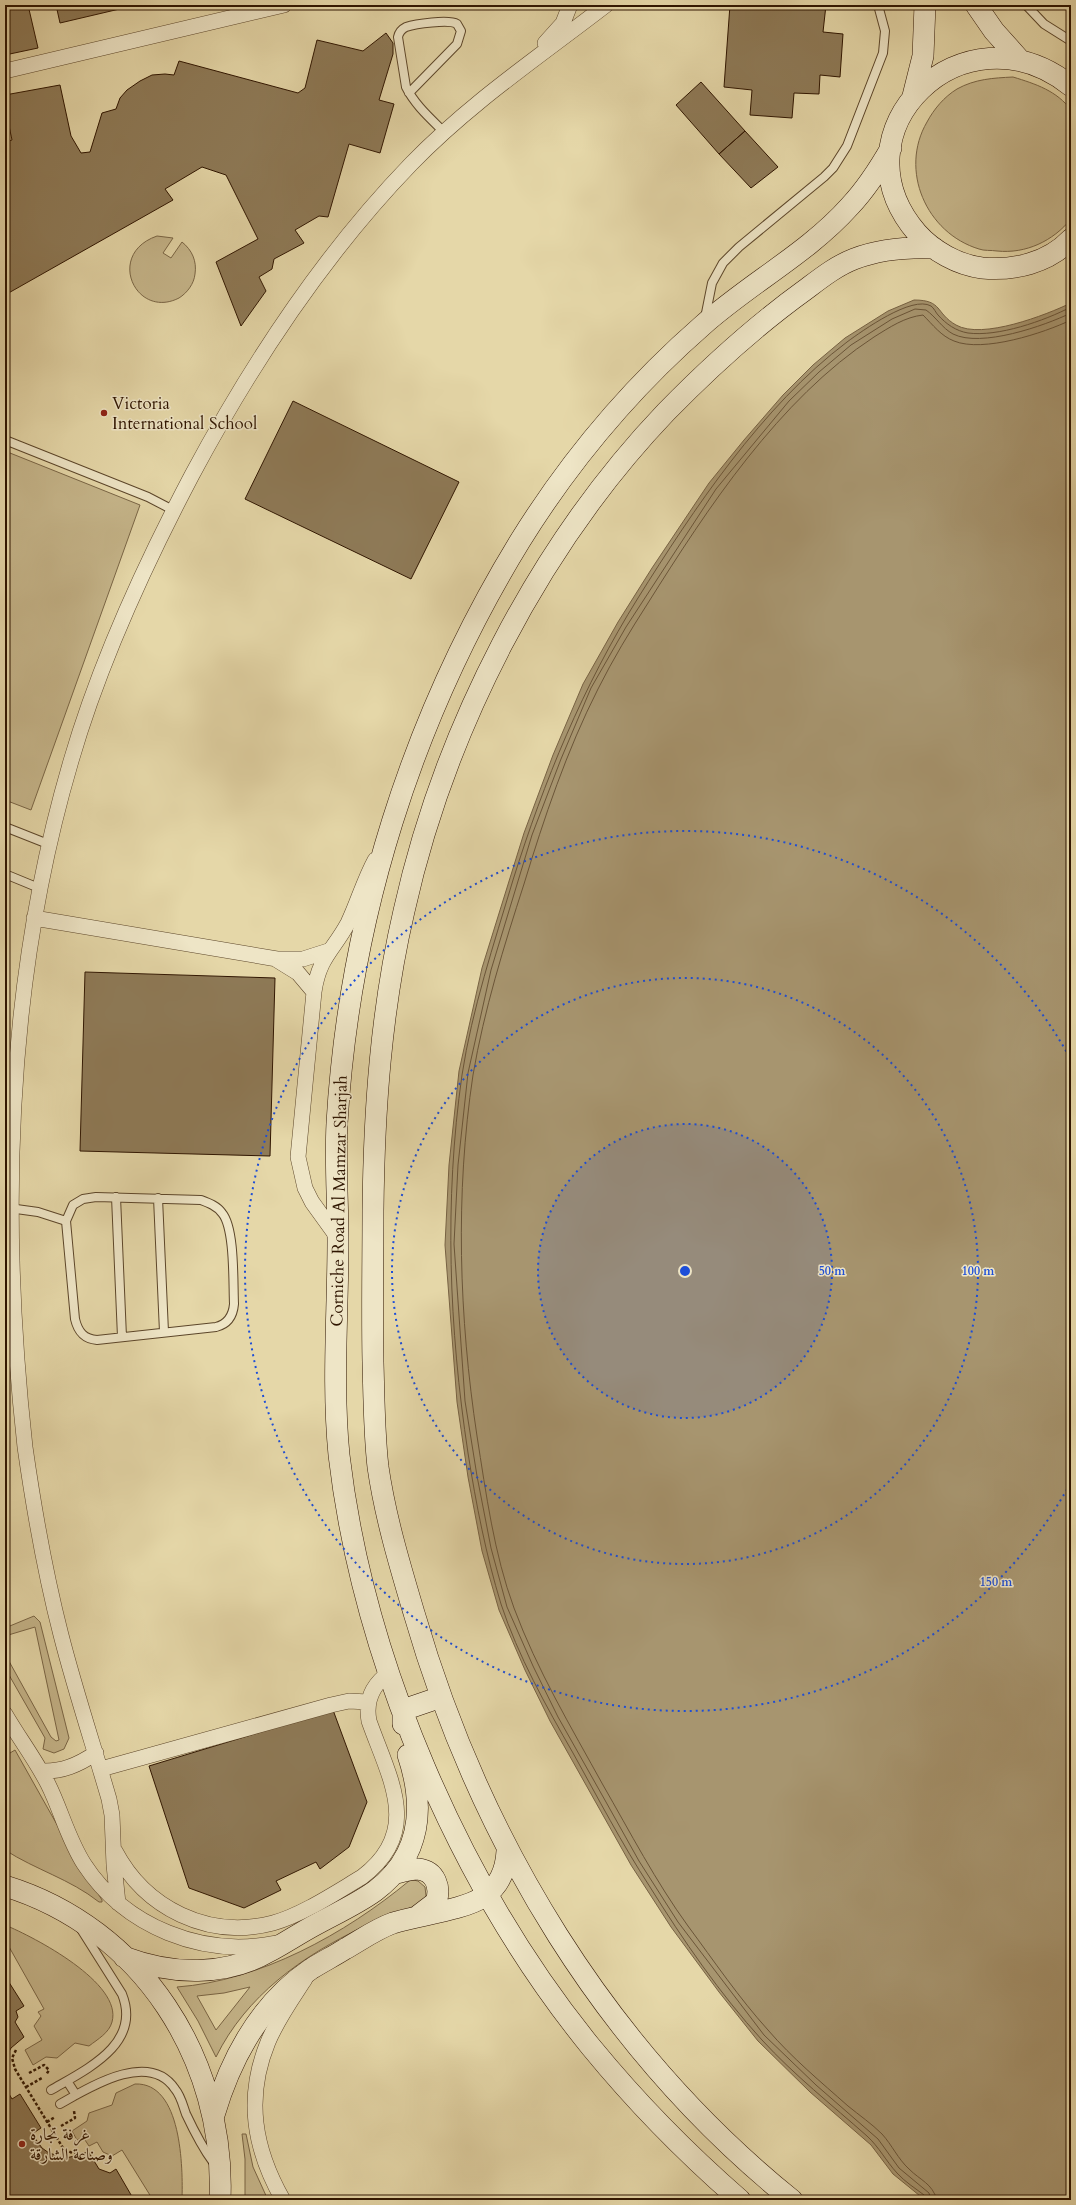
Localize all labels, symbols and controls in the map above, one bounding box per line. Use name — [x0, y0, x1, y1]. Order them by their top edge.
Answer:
place label: Victoria International School — [112, 392, 258, 435]
marker: Victoria International School — [99, 408, 109, 418]
street label: Corniche Road Al Mamzar Sharjah — [325, 1074, 353, 1327]
text: 50 m — [819, 1263, 846, 1279]
text: 100 m — [962, 1263, 995, 1279]
centre of rings — [678, 1264, 692, 1278]
text: 150 m — [980, 1574, 1013, 1590]
place label: غرفة تجارة وصناعة الشارقة — [30, 2123, 113, 2166]
marker: غرفة تجارة وصناعة الشارقة — [17, 2139, 27, 2149]

